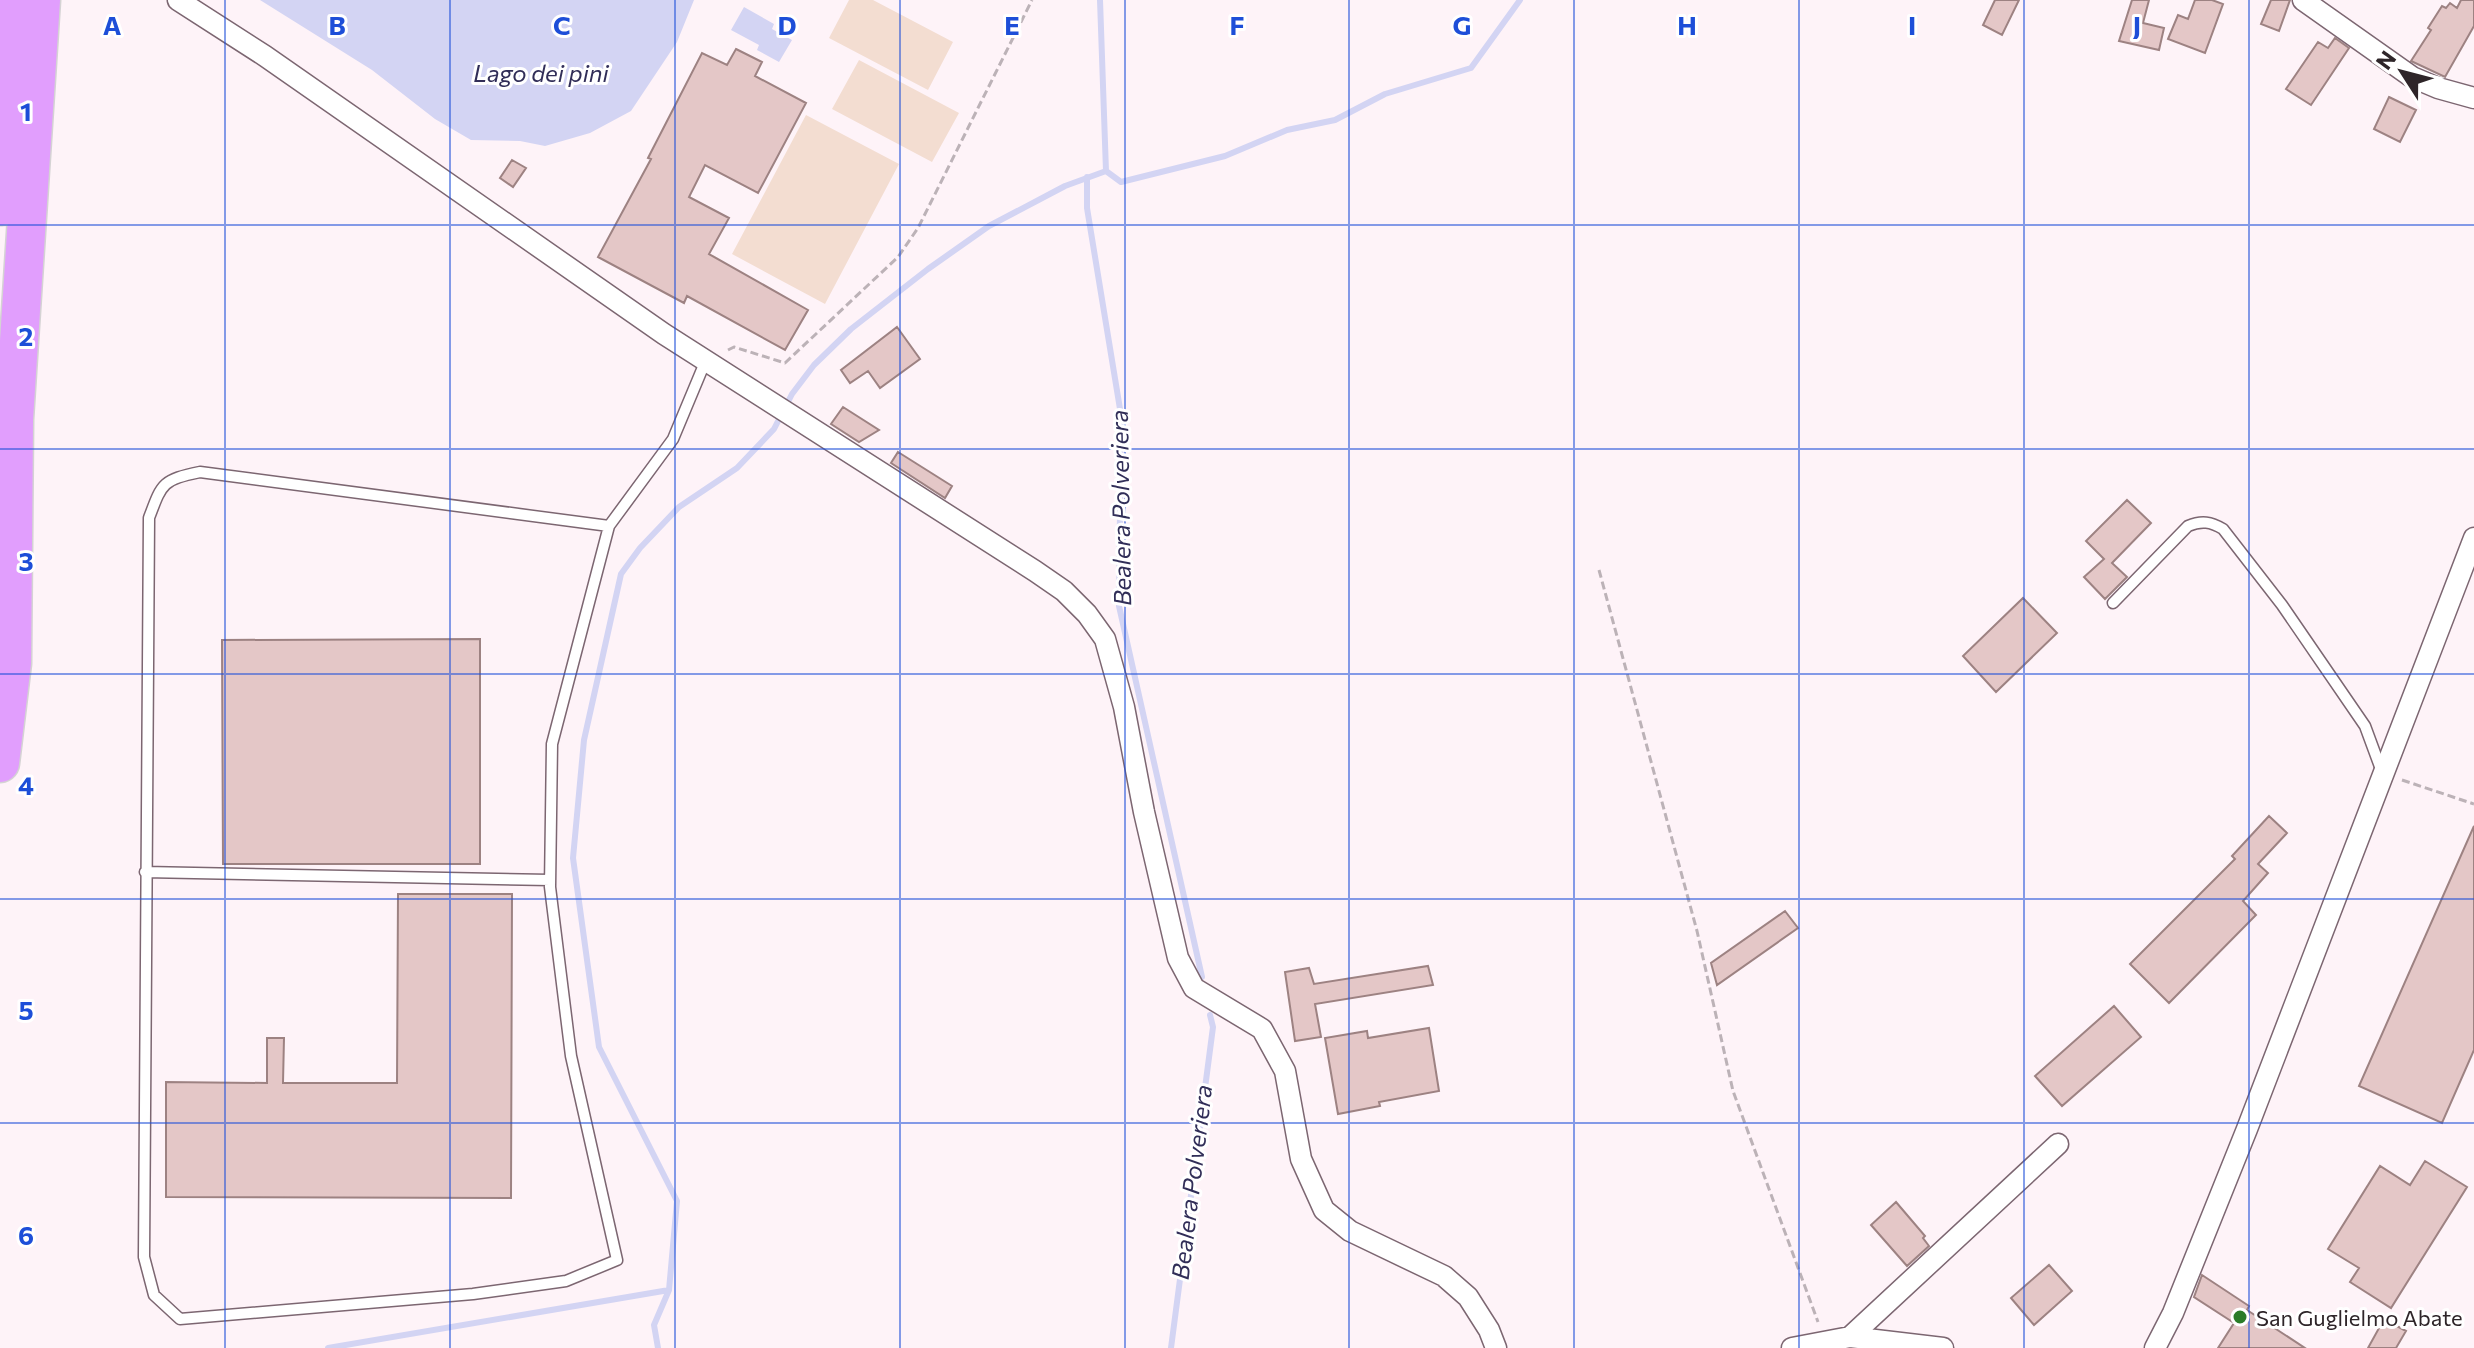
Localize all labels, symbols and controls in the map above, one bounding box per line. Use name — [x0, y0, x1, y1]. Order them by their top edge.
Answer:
text: A — [103, 9, 122, 40]
text: B — [328, 9, 346, 40]
text: C — [553, 9, 571, 40]
text: D — [777, 9, 797, 40]
text: E — [1004, 9, 1020, 40]
text: F — [1229, 9, 1245, 40]
text: G — [1453, 9, 1471, 40]
text: H — [1677, 9, 1697, 40]
text: I — [1908, 9, 1916, 40]
text: J — [2133, 9, 2141, 40]
north arrow — [2362, 32, 2442, 112]
text: N — [2370, 45, 2401, 75]
water label: Lago dei pini — [473, 58, 610, 87]
text: 1 — [20, 95, 32, 126]
text: 2 — [19, 320, 33, 351]
water label: Bealera Polveriera — [1104, 410, 1136, 606]
text: 3 — [18, 545, 34, 576]
text: 4 — [18, 769, 34, 800]
text: 5 — [18, 994, 34, 1025]
water label: Bealera Polveriera — [1165, 1083, 1217, 1281]
text: 6 — [18, 1219, 34, 1250]
place label: San Guglielmo Abate — [2256, 1304, 2463, 1331]
marker: San Guglielmo Abate — [2231, 1308, 2249, 1326]

